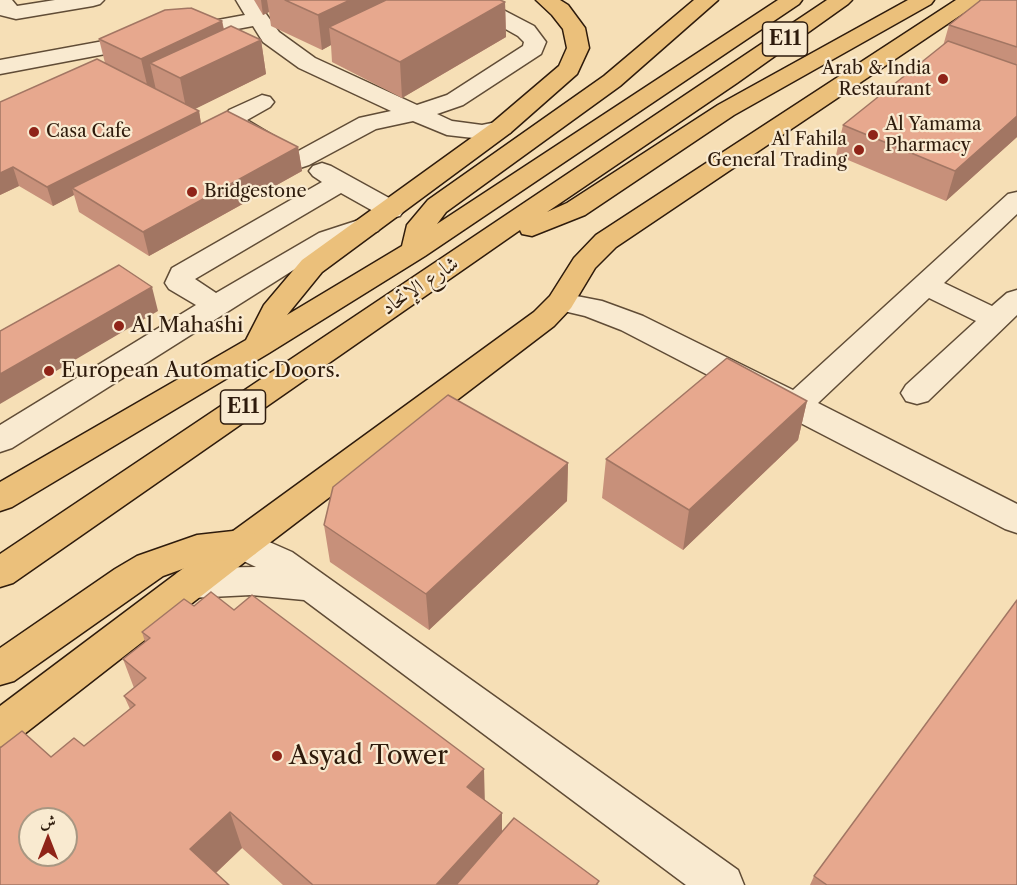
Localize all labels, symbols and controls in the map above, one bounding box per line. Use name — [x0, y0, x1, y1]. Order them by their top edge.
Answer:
road number: E11 — [762, 22, 808, 56]
place label: Arab & India Restaurant — [822, 58, 931, 100]
marker: Arab & India Restaurant — [936, 72, 950, 86]
place label: Al Yamama Pharmacy — [885, 114, 981, 156]
place label: Casa Cafe — [46, 121, 131, 143]
marker: Casa Cafe — [27, 125, 41, 139]
marker: Al Yamama Pharmacy — [866, 128, 880, 142]
place label: Al Fahila General Trading — [707, 129, 847, 172]
marker: Al Fahila General Trading — [852, 143, 866, 157]
place label: Bridgestone — [204, 181, 307, 203]
marker: Bridgestone — [185, 185, 199, 199]
street label: شارع الإتحاد — [377, 251, 463, 321]
place label: Al Mahashi — [131, 313, 243, 339]
marker: Al Mahashi — [112, 319, 126, 333]
place label: European Automatic Doors. — [61, 358, 340, 384]
marker: European Automatic Doors. — [42, 364, 56, 378]
road number: E11 — [220, 390, 266, 424]
place label: Asyad Tower — [289, 740, 448, 772]
marker: Asyad Tower — [270, 749, 284, 763]
north arrow — [18, 807, 78, 867]
text: ش — [40, 811, 56, 831]

